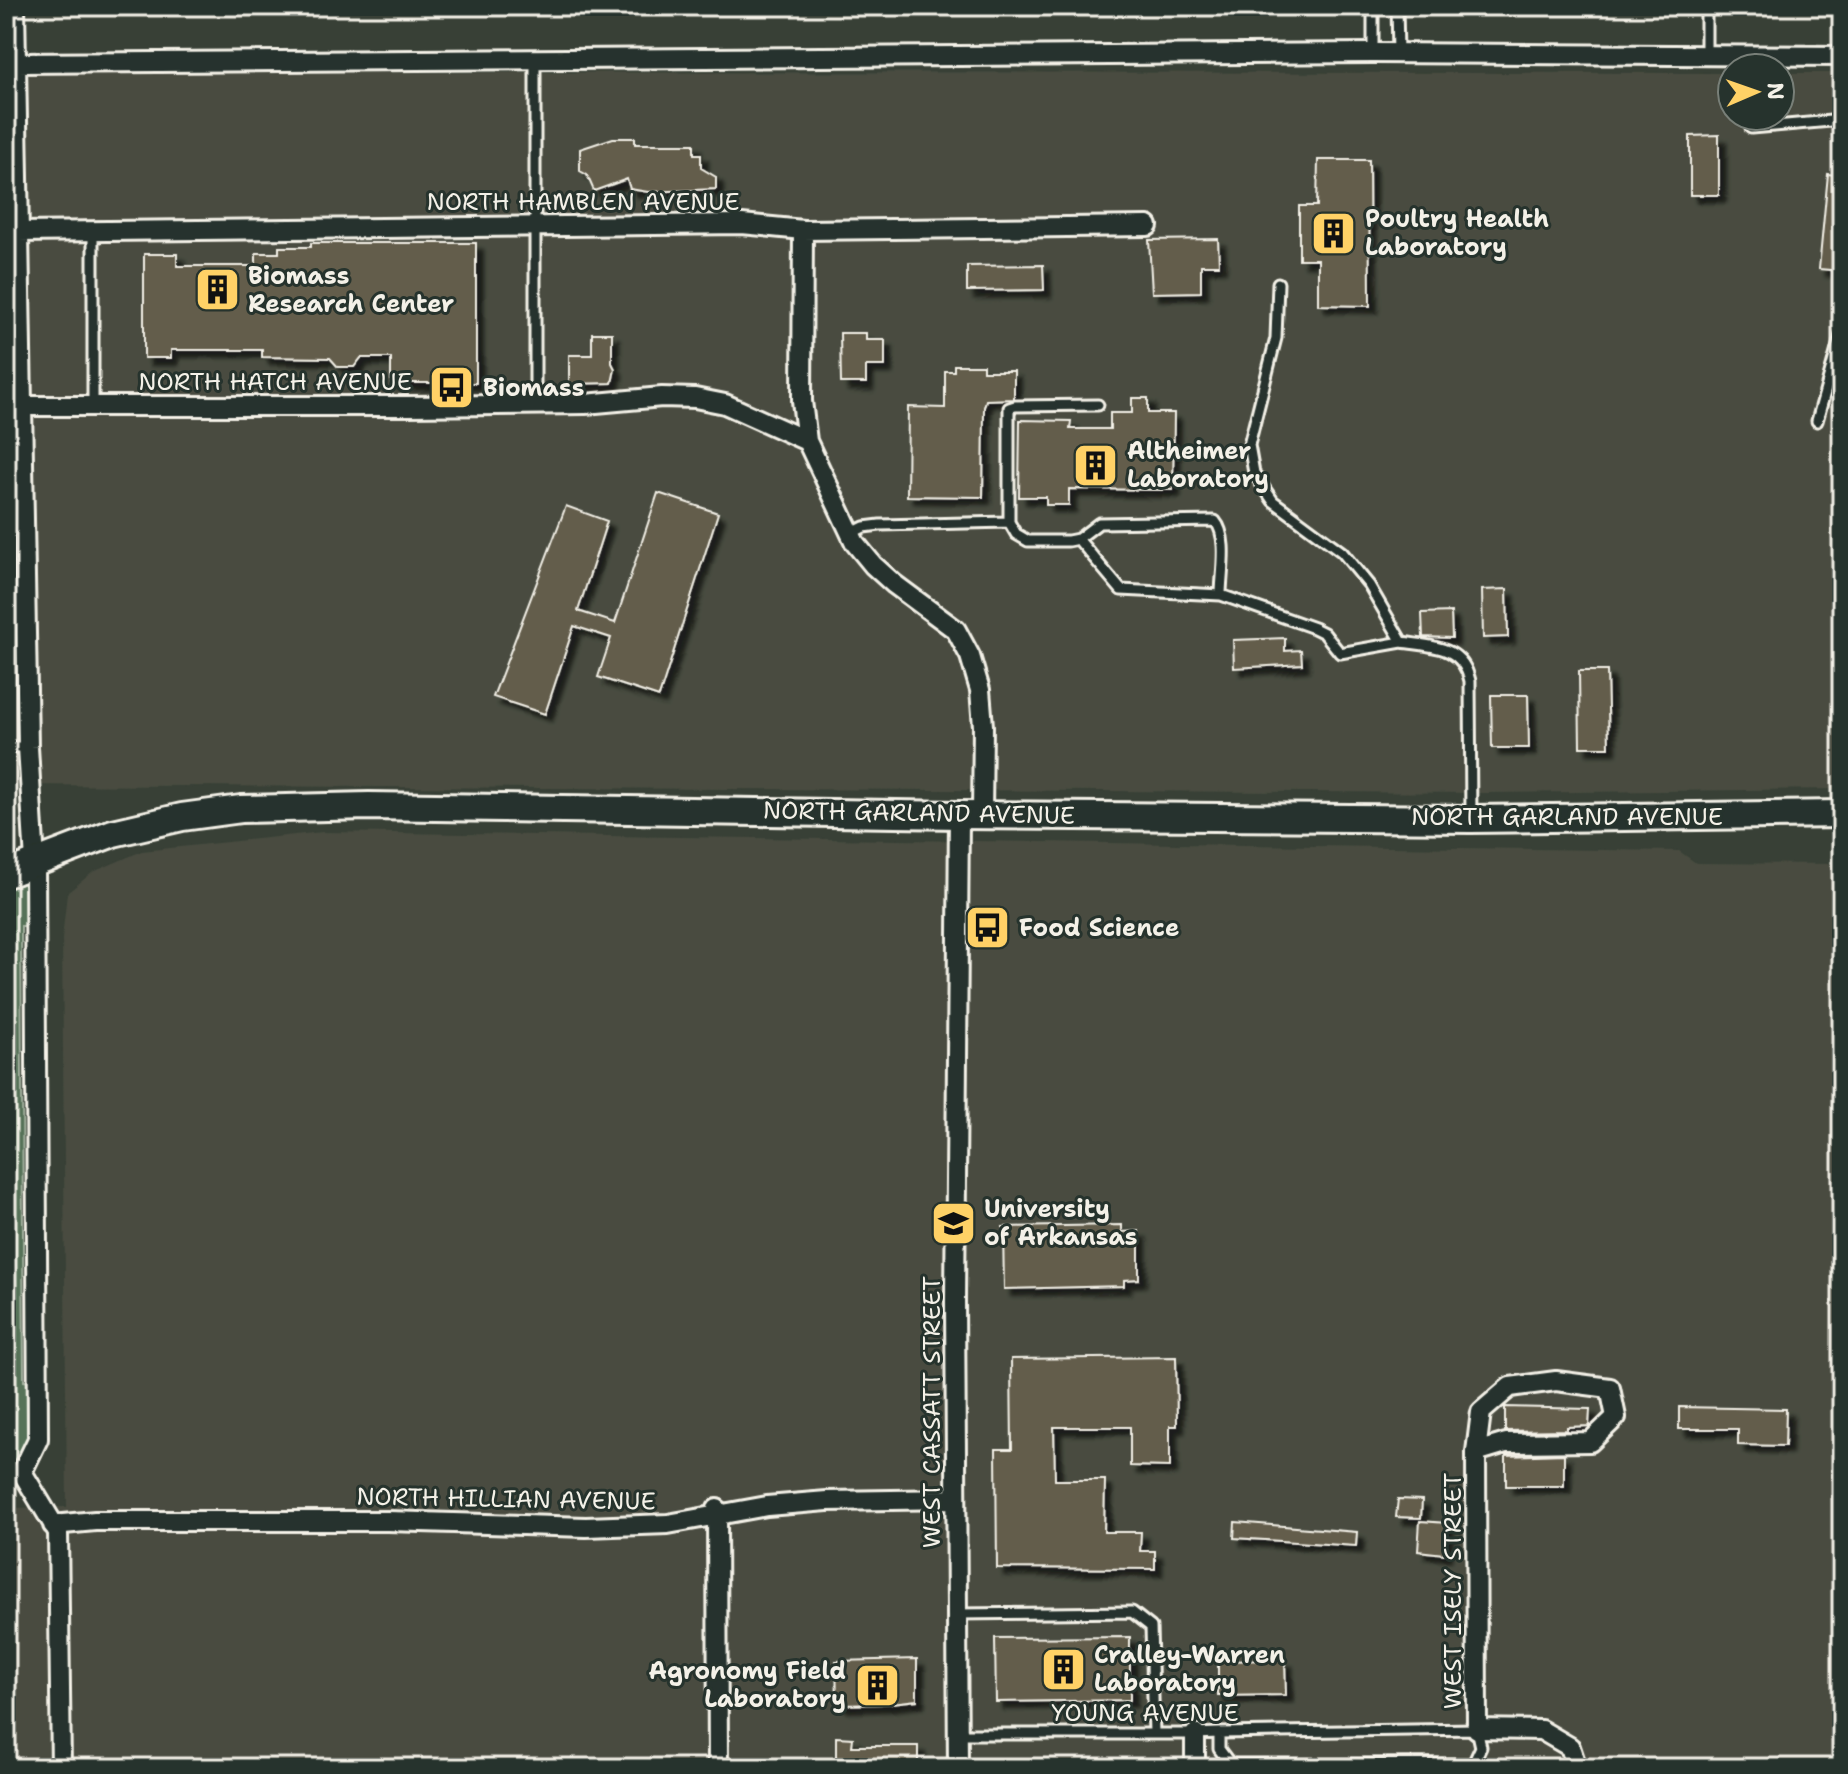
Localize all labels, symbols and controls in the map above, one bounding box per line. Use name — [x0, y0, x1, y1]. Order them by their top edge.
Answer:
north arrow — [1716, 52, 1796, 132]
text: N — [1761, 82, 1790, 101]
street label: NORTH HAMBLEN AVENUE — [427, 186, 739, 218]
place label: Poultry Health Laboratory — [1365, 203, 1549, 263]
building icon: Poultry Health Laboratory — [1310, 209, 1358, 257]
place label: Biomass Research Center — [248, 260, 454, 320]
building icon: Biomass Research Center — [193, 266, 241, 314]
bus stop icon: Biomass — [428, 364, 476, 412]
street label: NORTH HATCH AVENUE — [138, 366, 412, 398]
place label: Biomass — [483, 372, 584, 404]
place label: Altheimer Laboratory — [1127, 435, 1269, 495]
building icon: Altheimer Laboratory — [1072, 441, 1120, 489]
street label: NORTH GARLAND AVENUE — [763, 794, 1075, 832]
street label: NORTH GARLAND AVENUE — [1411, 801, 1723, 833]
bus stop icon: Food Science — [964, 904, 1012, 952]
place label: Food Science — [1019, 912, 1179, 944]
place label: University of Arkansas — [984, 1193, 1137, 1253]
school or university icon: University of Arkansas — [929, 1199, 977, 1247]
street label: WEST CASSATT STREET — [916, 1276, 948, 1548]
street label: WEST ISELY STREET — [1437, 1473, 1469, 1709]
street label: NORTH HILLIAN AVENUE — [356, 1480, 656, 1518]
place label: Cralley-Warren Laboratory — [1094, 1639, 1285, 1699]
building icon: Cralley-Warren Laboratory — [1039, 1645, 1087, 1693]
place label: Agronomy Field Laboratory — [649, 1655, 846, 1715]
building icon: Agronomy Field Laboratory — [853, 1661, 901, 1709]
street label: YOUNG AVENUE — [1051, 1697, 1239, 1729]

